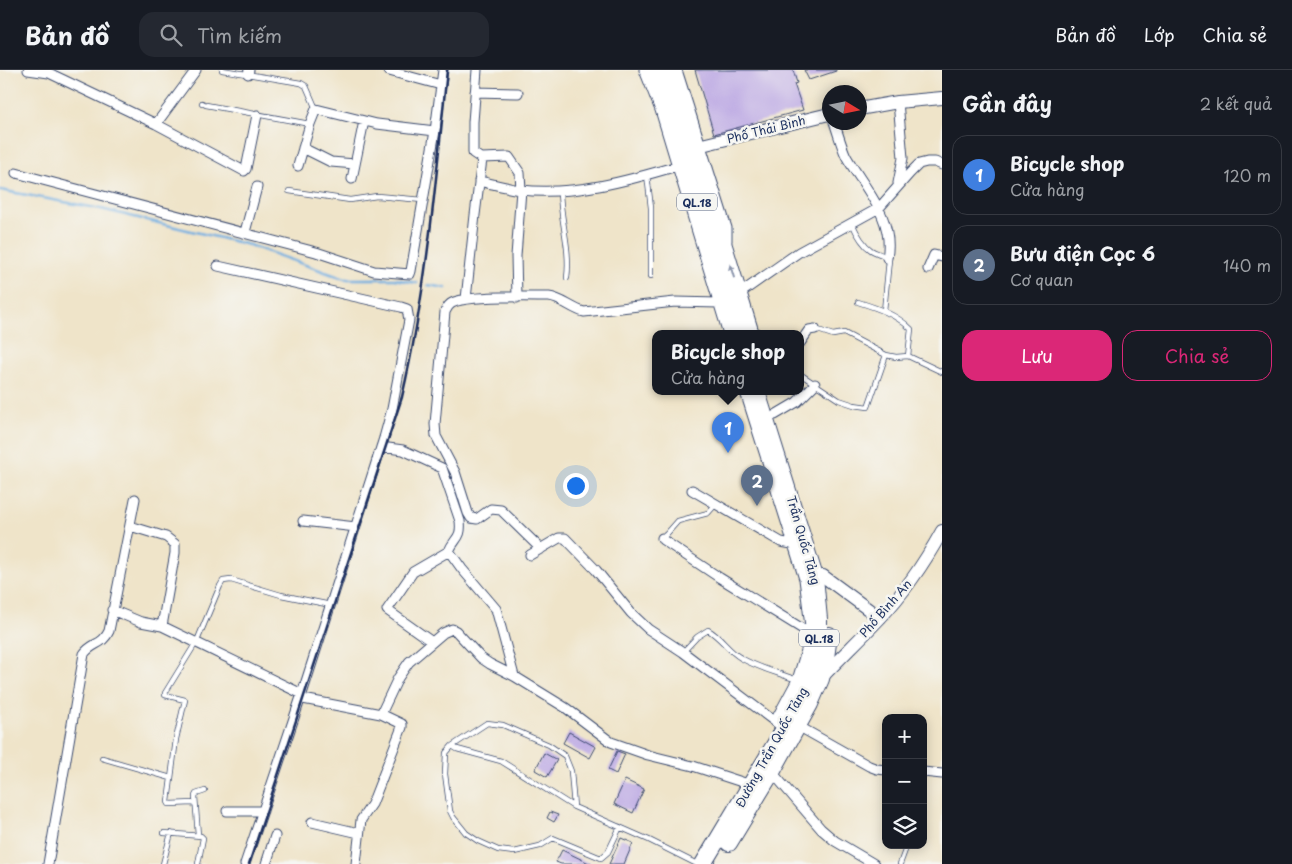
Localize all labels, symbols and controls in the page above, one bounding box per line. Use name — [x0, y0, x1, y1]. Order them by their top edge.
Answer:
search box — [139, 12, 489, 57]
text: Bản đồ — [25, 17, 109, 53]
icon: search — [157, 21, 185, 49]
text: Tìm kiếm — [197, 21, 282, 49]
text: Bản đồ — [1055, 21, 1116, 48]
text: Lớp — [1144, 21, 1175, 48]
text: Chia sẻ — [1203, 21, 1267, 48]
north arrow — [822, 85, 867, 130]
text: Gần đây — [962, 87, 1052, 119]
text: 2 kết quả — [1200, 91, 1272, 115]
street label: Phố Thái Bình — [725, 111, 807, 147]
text: Bicycle shop — [1010, 149, 1124, 177]
text: 1 — [975, 163, 983, 187]
text: 120 m — [1224, 163, 1271, 187]
text: Cửa hàng — [1010, 177, 1084, 201]
road number: QL.18 — [677, 194, 717, 210]
text: Bưu điện Cọc 6 — [1010, 239, 1155, 267]
text: 2 — [973, 253, 985, 277]
text: 140 m — [1223, 253, 1271, 277]
one-way arrow — [727, 263, 735, 278]
text: Cơ quan — [1010, 267, 1073, 291]
popup — [652, 330, 804, 395]
button: Lưu — [962, 330, 1112, 381]
button: Chia sẻ — [1122, 330, 1272, 381]
text: Bicycle shop — [671, 337, 785, 365]
text: Cửa hàng — [671, 365, 745, 389]
pin: 1 — [712, 412, 744, 453]
pin: 2 — [741, 465, 773, 506]
your location — [563, 473, 589, 499]
street label: Trần Quốc Tảng — [783, 493, 825, 587]
street label: Phố Bình An — [855, 575, 915, 641]
road number: QL.18 — [799, 630, 839, 646]
street label: Đường Trần Quốc Tảng — [730, 684, 812, 810]
map controls — [882, 714, 927, 849]
button: + — [882, 714, 927, 759]
button: − — [882, 759, 927, 804]
button: layers — [882, 804, 927, 849]

